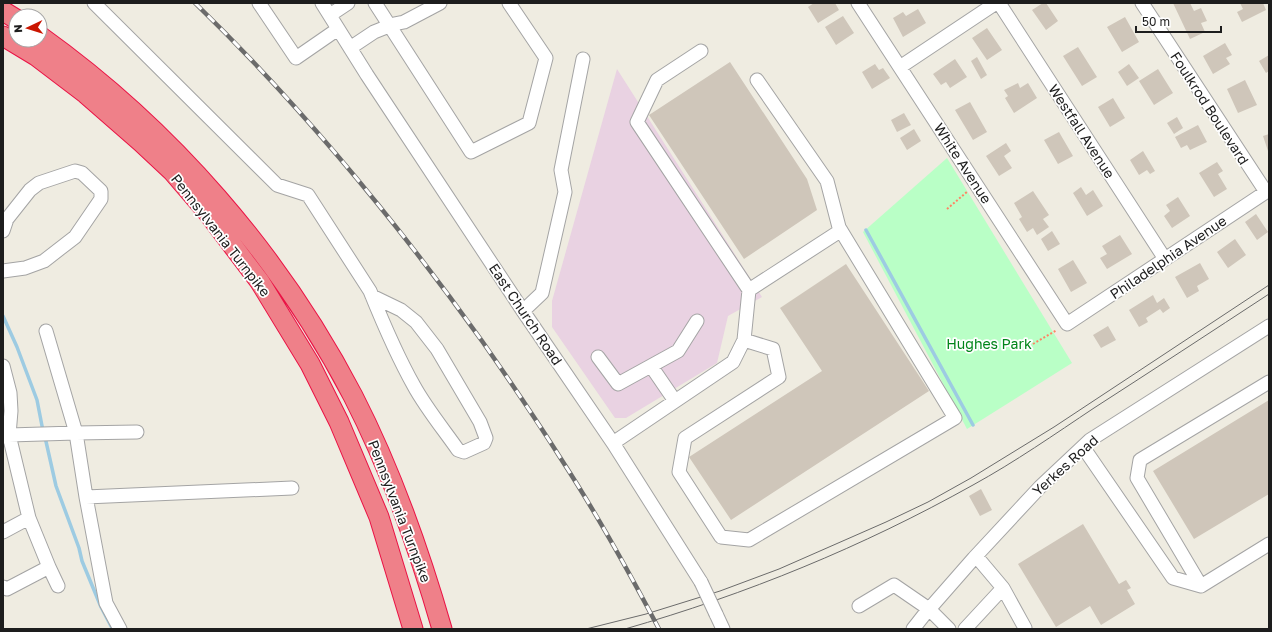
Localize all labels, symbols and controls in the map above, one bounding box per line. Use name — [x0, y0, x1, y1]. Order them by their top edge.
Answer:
north arrow — [8, 8, 48, 48]
scale bar — [1136, 8, 1221, 34]
text: 50 m — [1142, 14, 1170, 29]
text: N — [11, 24, 24, 33]
street label: Foulkrod Boulevard — [1167, 48, 1253, 168]
street label: Westfall Avenue — [1045, 81, 1119, 181]
street label: White Avenue — [931, 120, 995, 206]
street label: Pennsylvania Turnpike — [168, 170, 274, 300]
street label: Philadelphia Avenue — [1106, 212, 1230, 302]
street label: East Church Road — [486, 260, 566, 368]
park label: Hughes Park — [946, 335, 1032, 352]
street label: Yerkes Road — [1029, 431, 1101, 499]
street label: Pennsylvania Turnpike — [365, 437, 435, 585]

